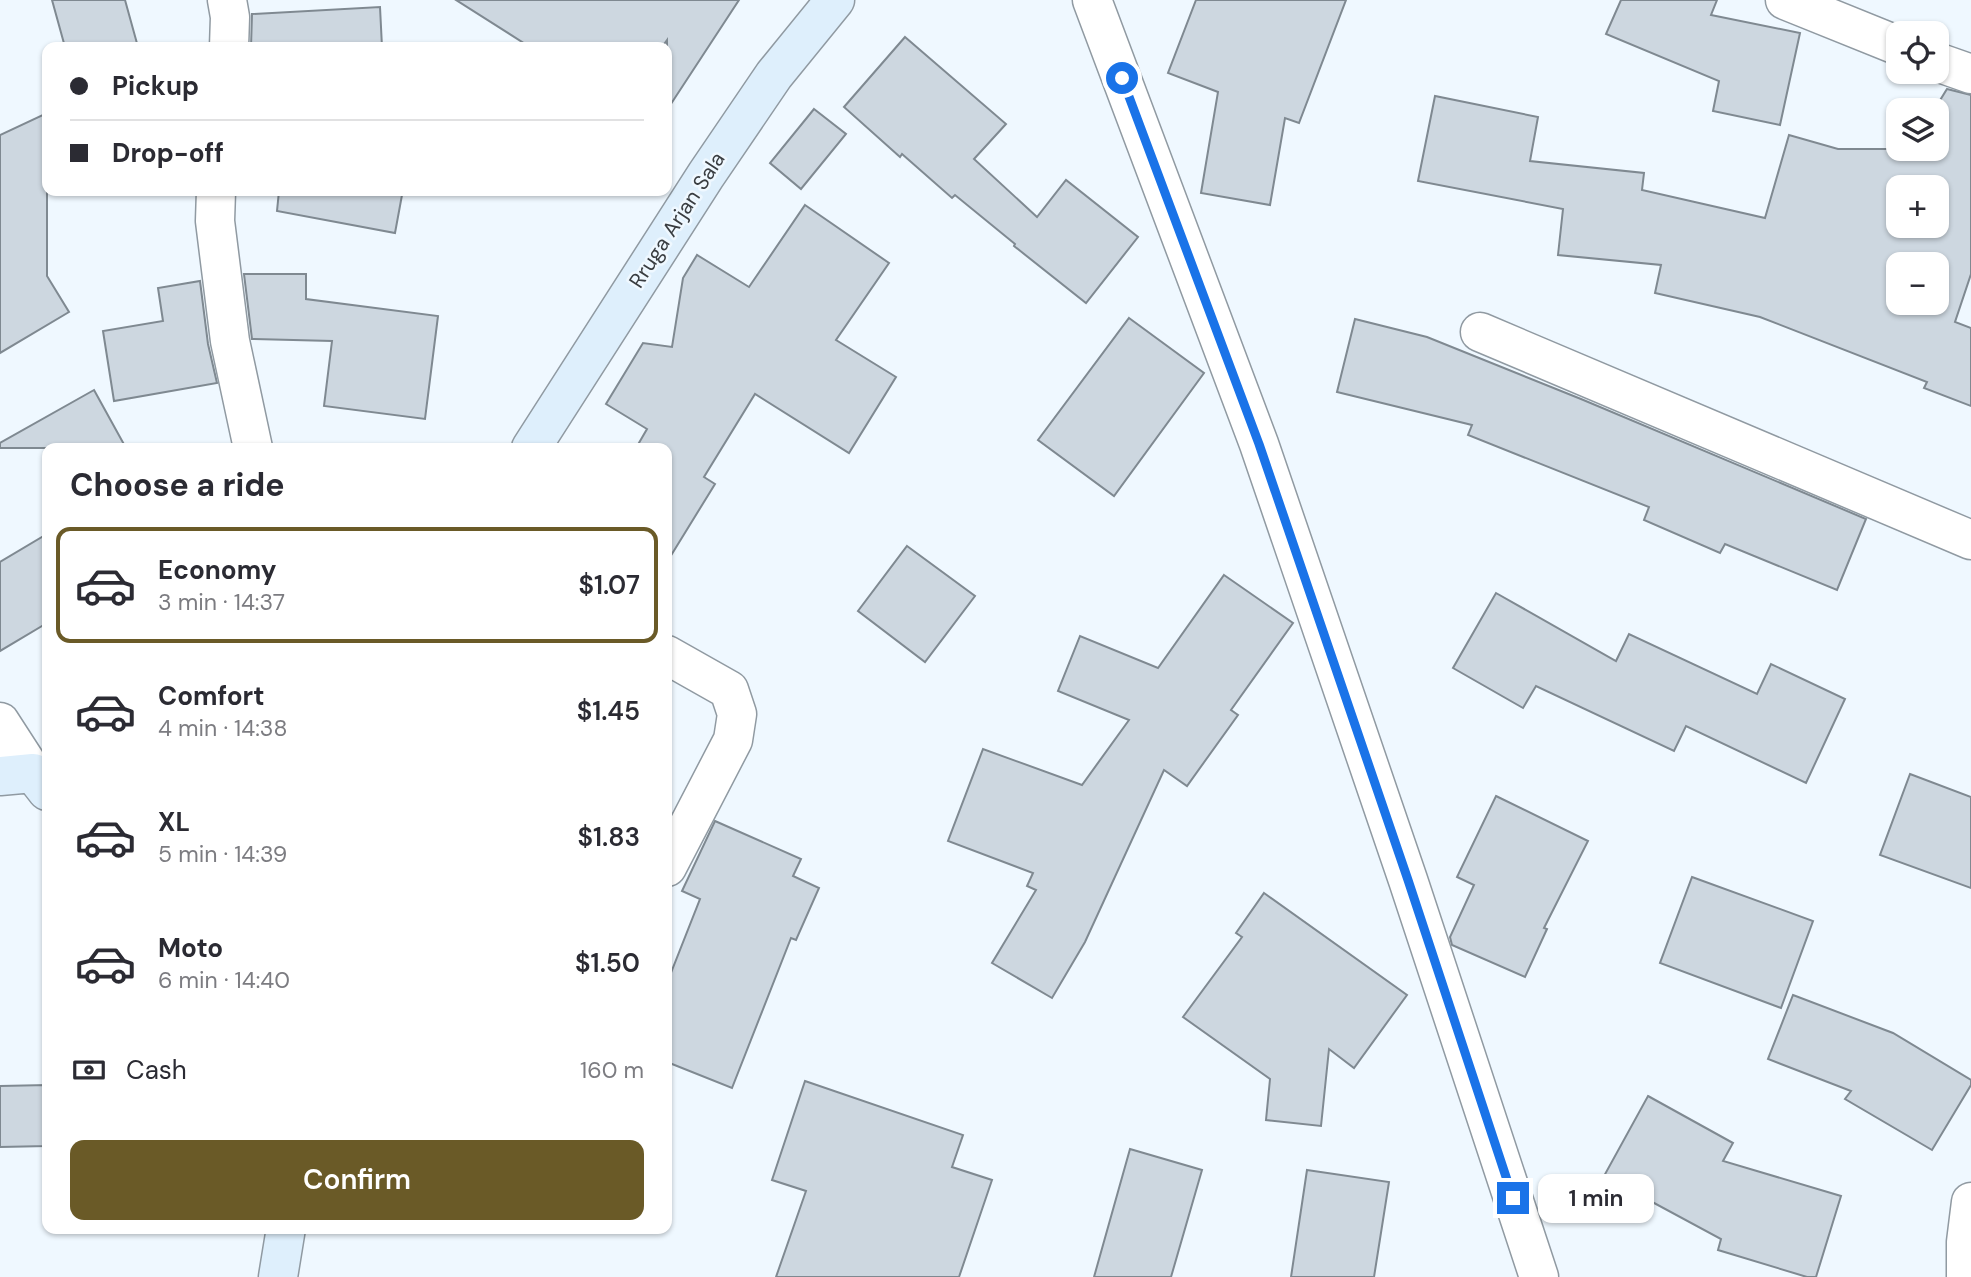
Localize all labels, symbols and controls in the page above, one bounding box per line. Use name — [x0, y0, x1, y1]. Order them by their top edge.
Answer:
map controls — [1886, 21, 1949, 315]
button: locate — [1886, 21, 1949, 84]
route start — [1106, 62, 1138, 94]
text: Pickup — [112, 69, 199, 103]
button: layers — [1886, 98, 1949, 161]
text: Drop-off — [112, 136, 224, 170]
street label: Rruga Arjan Sala — [623, 147, 731, 293]
button: + — [1886, 175, 1949, 238]
button: − — [1886, 252, 1949, 315]
text: Choose a ride — [70, 464, 285, 506]
text: Economy — [158, 553, 276, 587]
icon: car — [74, 554, 137, 617]
text: $1.07 — [578, 568, 640, 602]
text: 3 min · 14:37 — [158, 587, 285, 617]
text: Comfort — [158, 679, 264, 713]
icon: car — [74, 680, 137, 743]
text: $1.45 — [577, 694, 640, 728]
text: 4 min · 14:38 — [158, 713, 287, 743]
text: XL — [158, 805, 190, 839]
icon: car — [74, 806, 137, 869]
text: $1.83 — [577, 820, 640, 854]
text: 5 min · 14:39 — [158, 839, 287, 869]
text: Moto — [158, 931, 223, 965]
icon: car — [74, 932, 137, 995]
text: $1.50 — [575, 946, 640, 980]
text: 6 min · 14:40 — [158, 965, 290, 995]
icon: cash — [70, 1051, 108, 1089]
text: Cash — [126, 1053, 187, 1087]
text: 160 m — [580, 1055, 644, 1085]
button: Confirm — [70, 1140, 644, 1220]
callout: 1 min — [1538, 1174, 1653, 1222]
route end — [1497, 1182, 1529, 1214]
text: 1 min — [1569, 1183, 1623, 1213]

